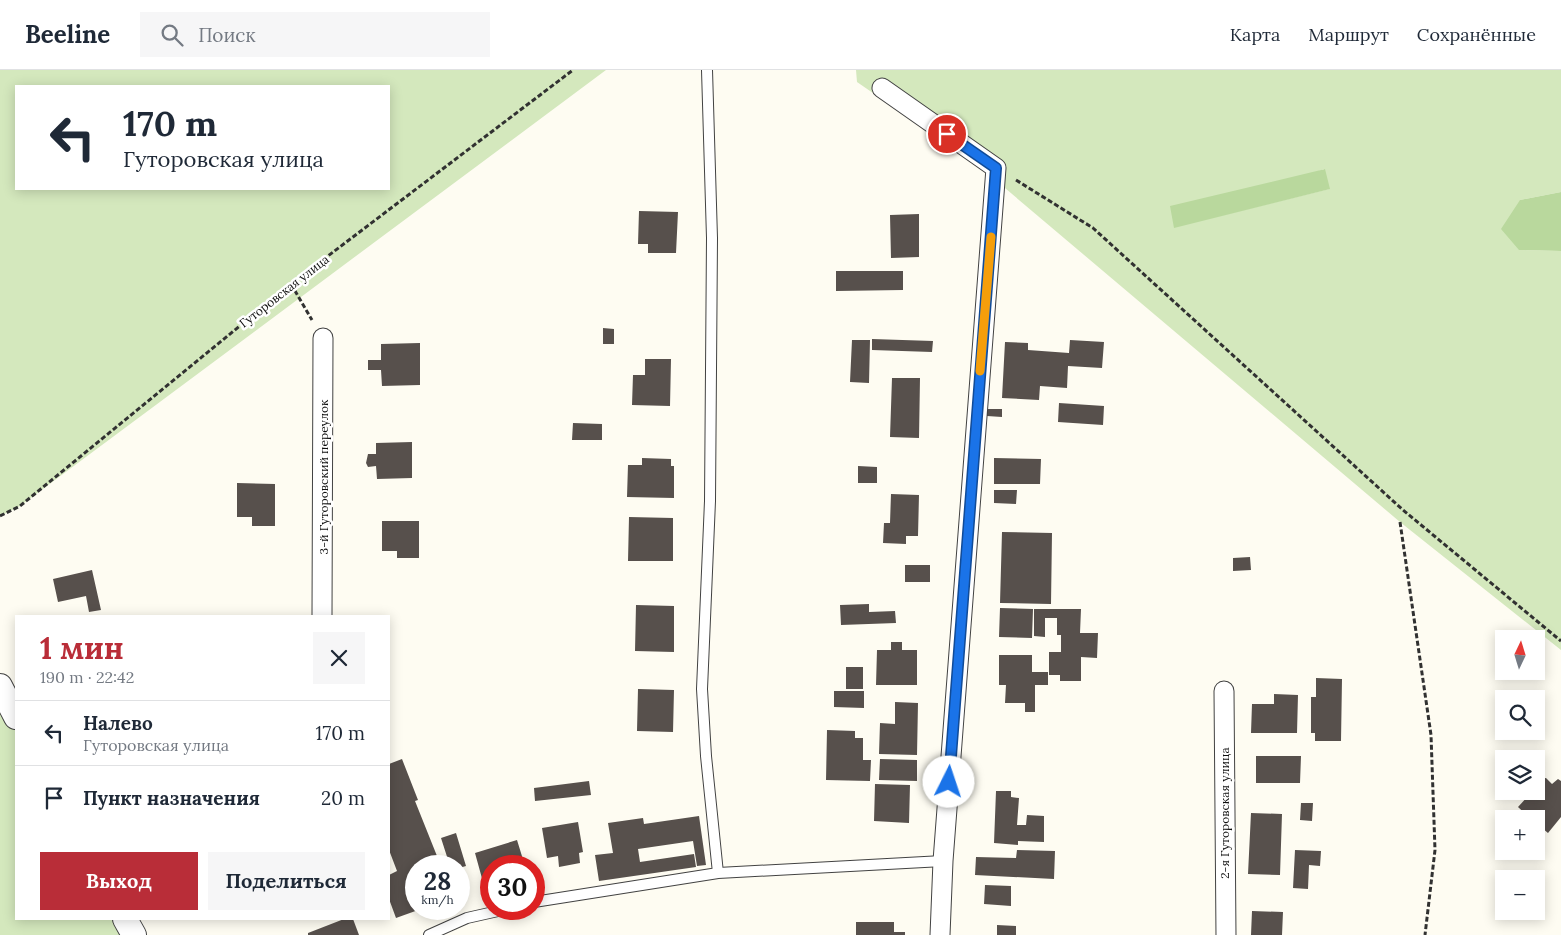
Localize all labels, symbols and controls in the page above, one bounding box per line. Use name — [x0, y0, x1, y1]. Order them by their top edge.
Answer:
search box — [140, 12, 490, 57]
text: Beeline — [25, 19, 110, 50]
icon: search — [158, 21, 186, 49]
text: Поиск — [198, 23, 256, 47]
text: Карта — [1230, 23, 1280, 46]
text: Маршрут — [1308, 23, 1389, 46]
text: Сохранённые — [1417, 23, 1536, 46]
text: 170 m — [123, 101, 217, 146]
icon: left — [40, 105, 105, 170]
pin — [926, 113, 968, 155]
icon: arrive — [933, 120, 961, 148]
text: Гуторовская улица — [123, 145, 324, 173]
street label: Гуторовская улица — [236, 251, 332, 331]
street label: 3-й Гуторовский переулок — [316, 399, 331, 554]
text: 1 мин — [40, 629, 124, 667]
north arrow — [1495, 630, 1545, 680]
map controls — [1495, 630, 1545, 920]
button: close — [313, 632, 365, 684]
text: 190 m · 22:42 — [40, 667, 134, 687]
button: search — [1495, 690, 1545, 740]
text: Налево — [83, 711, 153, 735]
icon: left — [40, 719, 68, 747]
text: 170 m — [316, 721, 365, 745]
text: Гуторовская улица — [83, 735, 229, 755]
street label: 2-я Гуторовская улица — [1217, 747, 1232, 879]
button: layers — [1495, 750, 1545, 800]
position arrow — [922, 755, 974, 807]
icon: arrive — [40, 784, 68, 812]
text: Пункт назначения — [83, 786, 260, 810]
text: 20 m — [321, 786, 365, 810]
button: + — [1495, 810, 1545, 860]
button: Выход — [40, 852, 198, 910]
button: Поделиться — [208, 852, 365, 910]
speed limit sign: 30 — [480, 855, 545, 920]
text: 28 — [424, 865, 451, 897]
button: − — [1495, 870, 1545, 920]
text: km/h — [421, 892, 454, 907]

